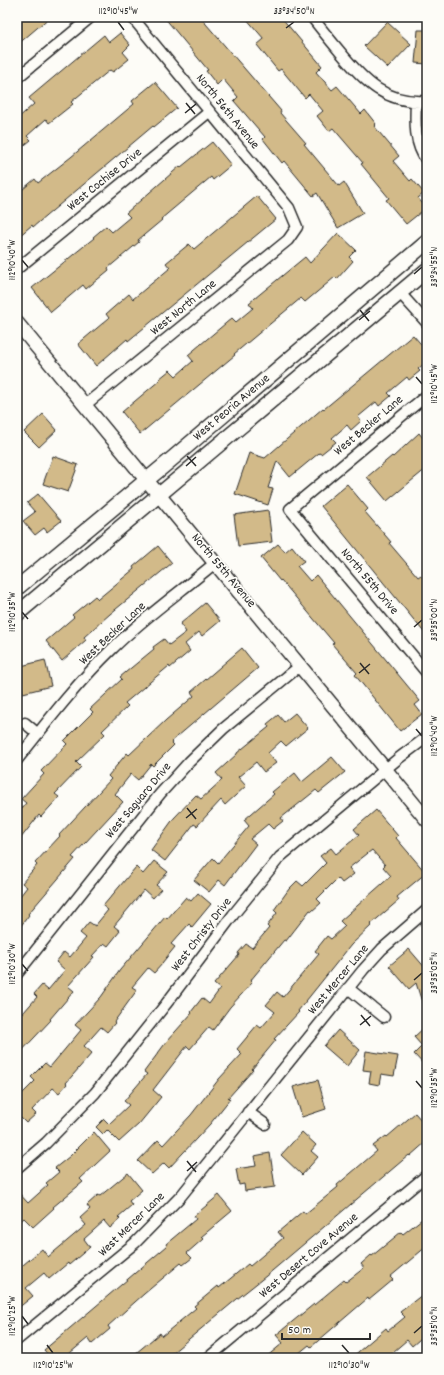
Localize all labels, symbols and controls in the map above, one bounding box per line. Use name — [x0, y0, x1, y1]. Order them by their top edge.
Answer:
text: 112°10'45"W — [98, 5, 138, 19]
text: 33°34'50"N — [273, 5, 315, 19]
street label: North 56th Avenue — [191, 70, 264, 154]
street label: West Cochise Drive — [63, 144, 147, 216]
text: 112°10'40"W — [6, 240, 20, 280]
text: 33°34'55"N — [428, 247, 442, 287]
street label: West North Lane — [147, 275, 221, 341]
text: 112°10'45"W — [428, 364, 442, 404]
street label: West Peoria Avenue — [189, 370, 275, 446]
street label: West Becker Lane — [330, 391, 408, 461]
street label: North 55th Avenue — [186, 530, 260, 613]
street label: North 55th Drive — [336, 545, 403, 620]
text: 112°10'35"W — [6, 592, 20, 632]
street label: West Becker Lane — [75, 598, 151, 670]
text: 33°35'00"N — [428, 599, 442, 641]
text: 112°10'40"W — [428, 716, 442, 756]
street label: West Saguaro Drive — [101, 759, 177, 843]
street label: West Christy Drive — [167, 894, 237, 976]
street label: West Mercer Lane — [304, 941, 374, 1019]
text: 112°10'30"W — [6, 943, 20, 984]
text: 33°35'05"N — [428, 952, 442, 994]
text: 112°10'35"W — [428, 1068, 442, 1108]
street label: West Mercer Lane — [94, 1188, 170, 1262]
street label: West Desert Cove Avenue — [255, 1209, 363, 1303]
text: 112°10'25"W — [6, 1296, 20, 1336]
text: 33°35'10"N — [428, 1306, 442, 1346]
scale bar — [282, 1315, 370, 1341]
text: 50 m — [288, 1322, 311, 1339]
text: 112°10'25"W — [33, 1359, 73, 1373]
text: 112°10'30"W — [329, 1359, 370, 1373]

